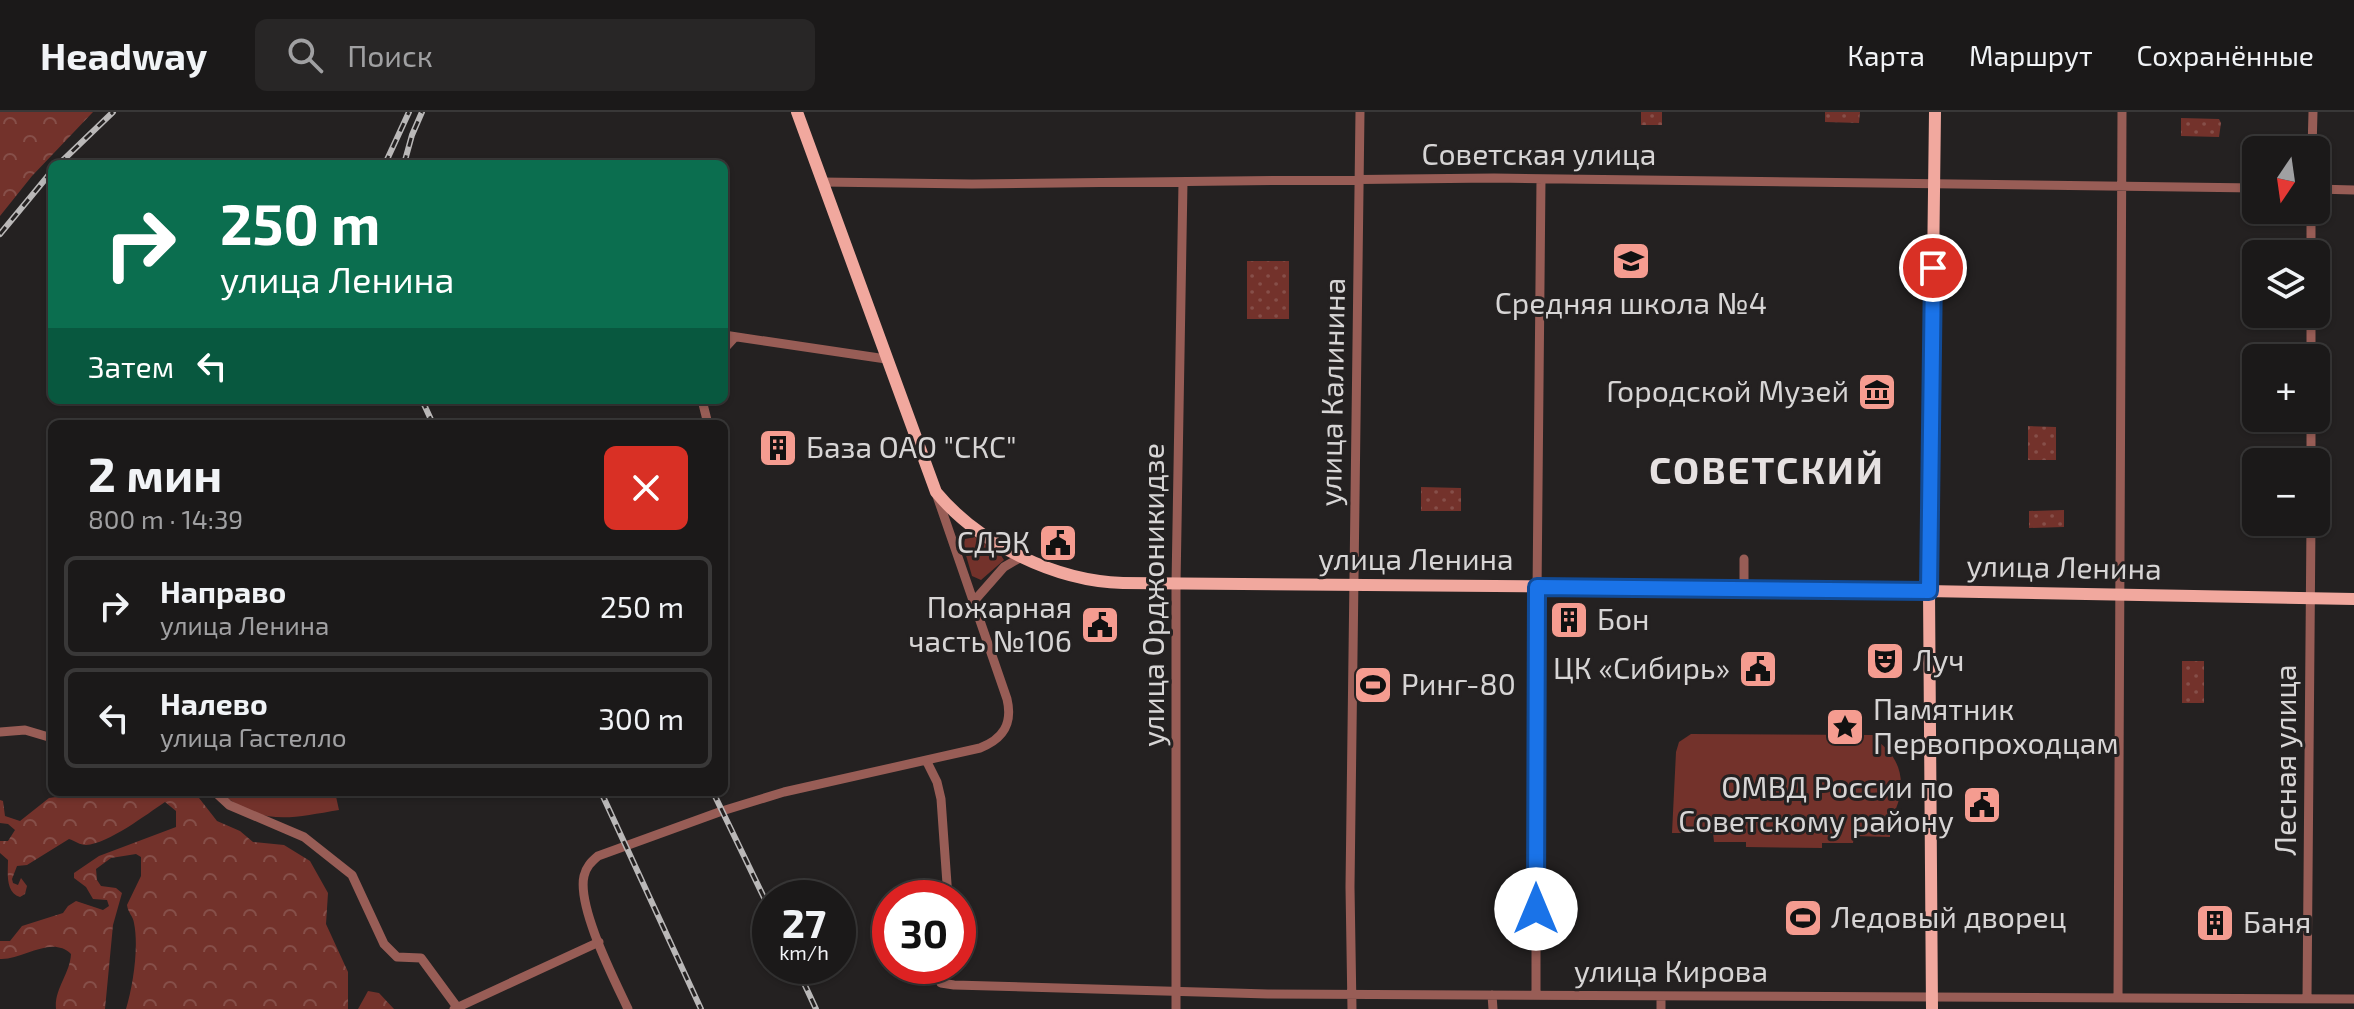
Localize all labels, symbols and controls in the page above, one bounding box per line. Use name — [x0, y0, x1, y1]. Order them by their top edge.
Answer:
search box — [255, 19, 815, 91]
text: Headway — [40, 32, 207, 78]
icon: search — [283, 33, 327, 77]
text: Поиск — [347, 37, 433, 73]
text: Карта — [1847, 38, 1925, 72]
text: Маршрут — [1969, 38, 2093, 72]
text: Сохранённые — [2137, 38, 2314, 72]
street label: Советская улица — [1422, 135, 1656, 172]
north arrow — [2242, 136, 2330, 224]
map controls — [2242, 136, 2330, 536]
text: 250 m — [220, 189, 380, 256]
icon: right — [88, 192, 192, 296]
pin — [1899, 234, 1967, 302]
school or university icon: Средняя школа №4 — [1610, 240, 1652, 282]
button: layers — [2242, 240, 2330, 328]
icon: arrive — [1911, 246, 1955, 290]
text: улица Ленина — [220, 257, 454, 300]
street label: улица Калинина — [1311, 277, 1352, 507]
place label: Средняя школа №4 — [1495, 284, 1767, 320]
icon: left — [190, 344, 234, 388]
button: + — [2242, 344, 2330, 432]
text: Затем — [88, 348, 174, 384]
museum icon: Городской Музей — [1856, 371, 1898, 413]
place label: Городской Музей — [1606, 372, 1849, 409]
building icon: База ОАО "СКС" — [757, 427, 799, 469]
place label: База ОАО "СКС" — [806, 428, 1017, 464]
street label: улица Орджоникидзе — [1134, 443, 1171, 747]
text: 2 мин — [88, 444, 222, 502]
button: close — [604, 446, 688, 530]
district label: СОВЕТСКИЙ — [1649, 446, 1885, 492]
button: − — [2242, 448, 2330, 536]
text: 800 m · 14:39 — [88, 503, 243, 534]
public building icon: СДЭК — [1037, 522, 1079, 564]
place label: СДЭК — [957, 523, 1030, 559]
street label: улица Ленина — [1318, 540, 1514, 577]
street label: улица Ленина — [1966, 546, 2162, 587]
text: Направо — [160, 573, 286, 609]
icon: right — [92, 584, 136, 628]
text: 250 m — [600, 588, 684, 624]
place label: Пожарная часть №106 — [909, 588, 1072, 658]
building icon: Бон — [1548, 599, 1590, 641]
place label: Бон — [1597, 600, 1650, 636]
public building icon: Пожарная часть №106 — [1079, 604, 1121, 646]
text: улица Ленина — [160, 609, 329, 640]
theatre icon: Луч — [1864, 640, 1906, 682]
place label: Луч — [1913, 641, 1964, 678]
public building icon: ЦК «Сибирь» — [1737, 648, 1779, 690]
place label: ЦК «Сибирь» — [1553, 649, 1730, 685]
sports icon: Ринг-80 — [1352, 664, 1394, 706]
street label: Лесная улица — [2266, 664, 2303, 856]
place label: Ринг-80 — [1401, 665, 1516, 701]
text: Налево — [160, 685, 268, 721]
place label: Памятник Первопроходцам — [1873, 690, 2119, 760]
icon: left — [92, 696, 136, 740]
text: 300 m — [598, 700, 684, 736]
place icon: Памятник Первопроходцам — [1824, 706, 1866, 748]
text: улица Гастелло — [160, 721, 347, 752]
place label: ОМВД России по Советскому району — [1678, 768, 1954, 839]
public building icon: ОМВД России по Советскому району — [1961, 784, 2003, 826]
position arrow — [1494, 867, 1578, 951]
speed limit sign: 30 — [872, 880, 976, 984]
sports icon: Ледовый дворец — [1782, 897, 1824, 939]
text: 27 — [782, 898, 826, 946]
place label: Ледовый дворец — [1831, 898, 2067, 934]
building icon: Баня — [2194, 902, 2236, 944]
place label: Баня — [2243, 903, 2311, 939]
text: km/h — [779, 940, 829, 964]
street label: улица Кирова — [1574, 952, 1768, 989]

